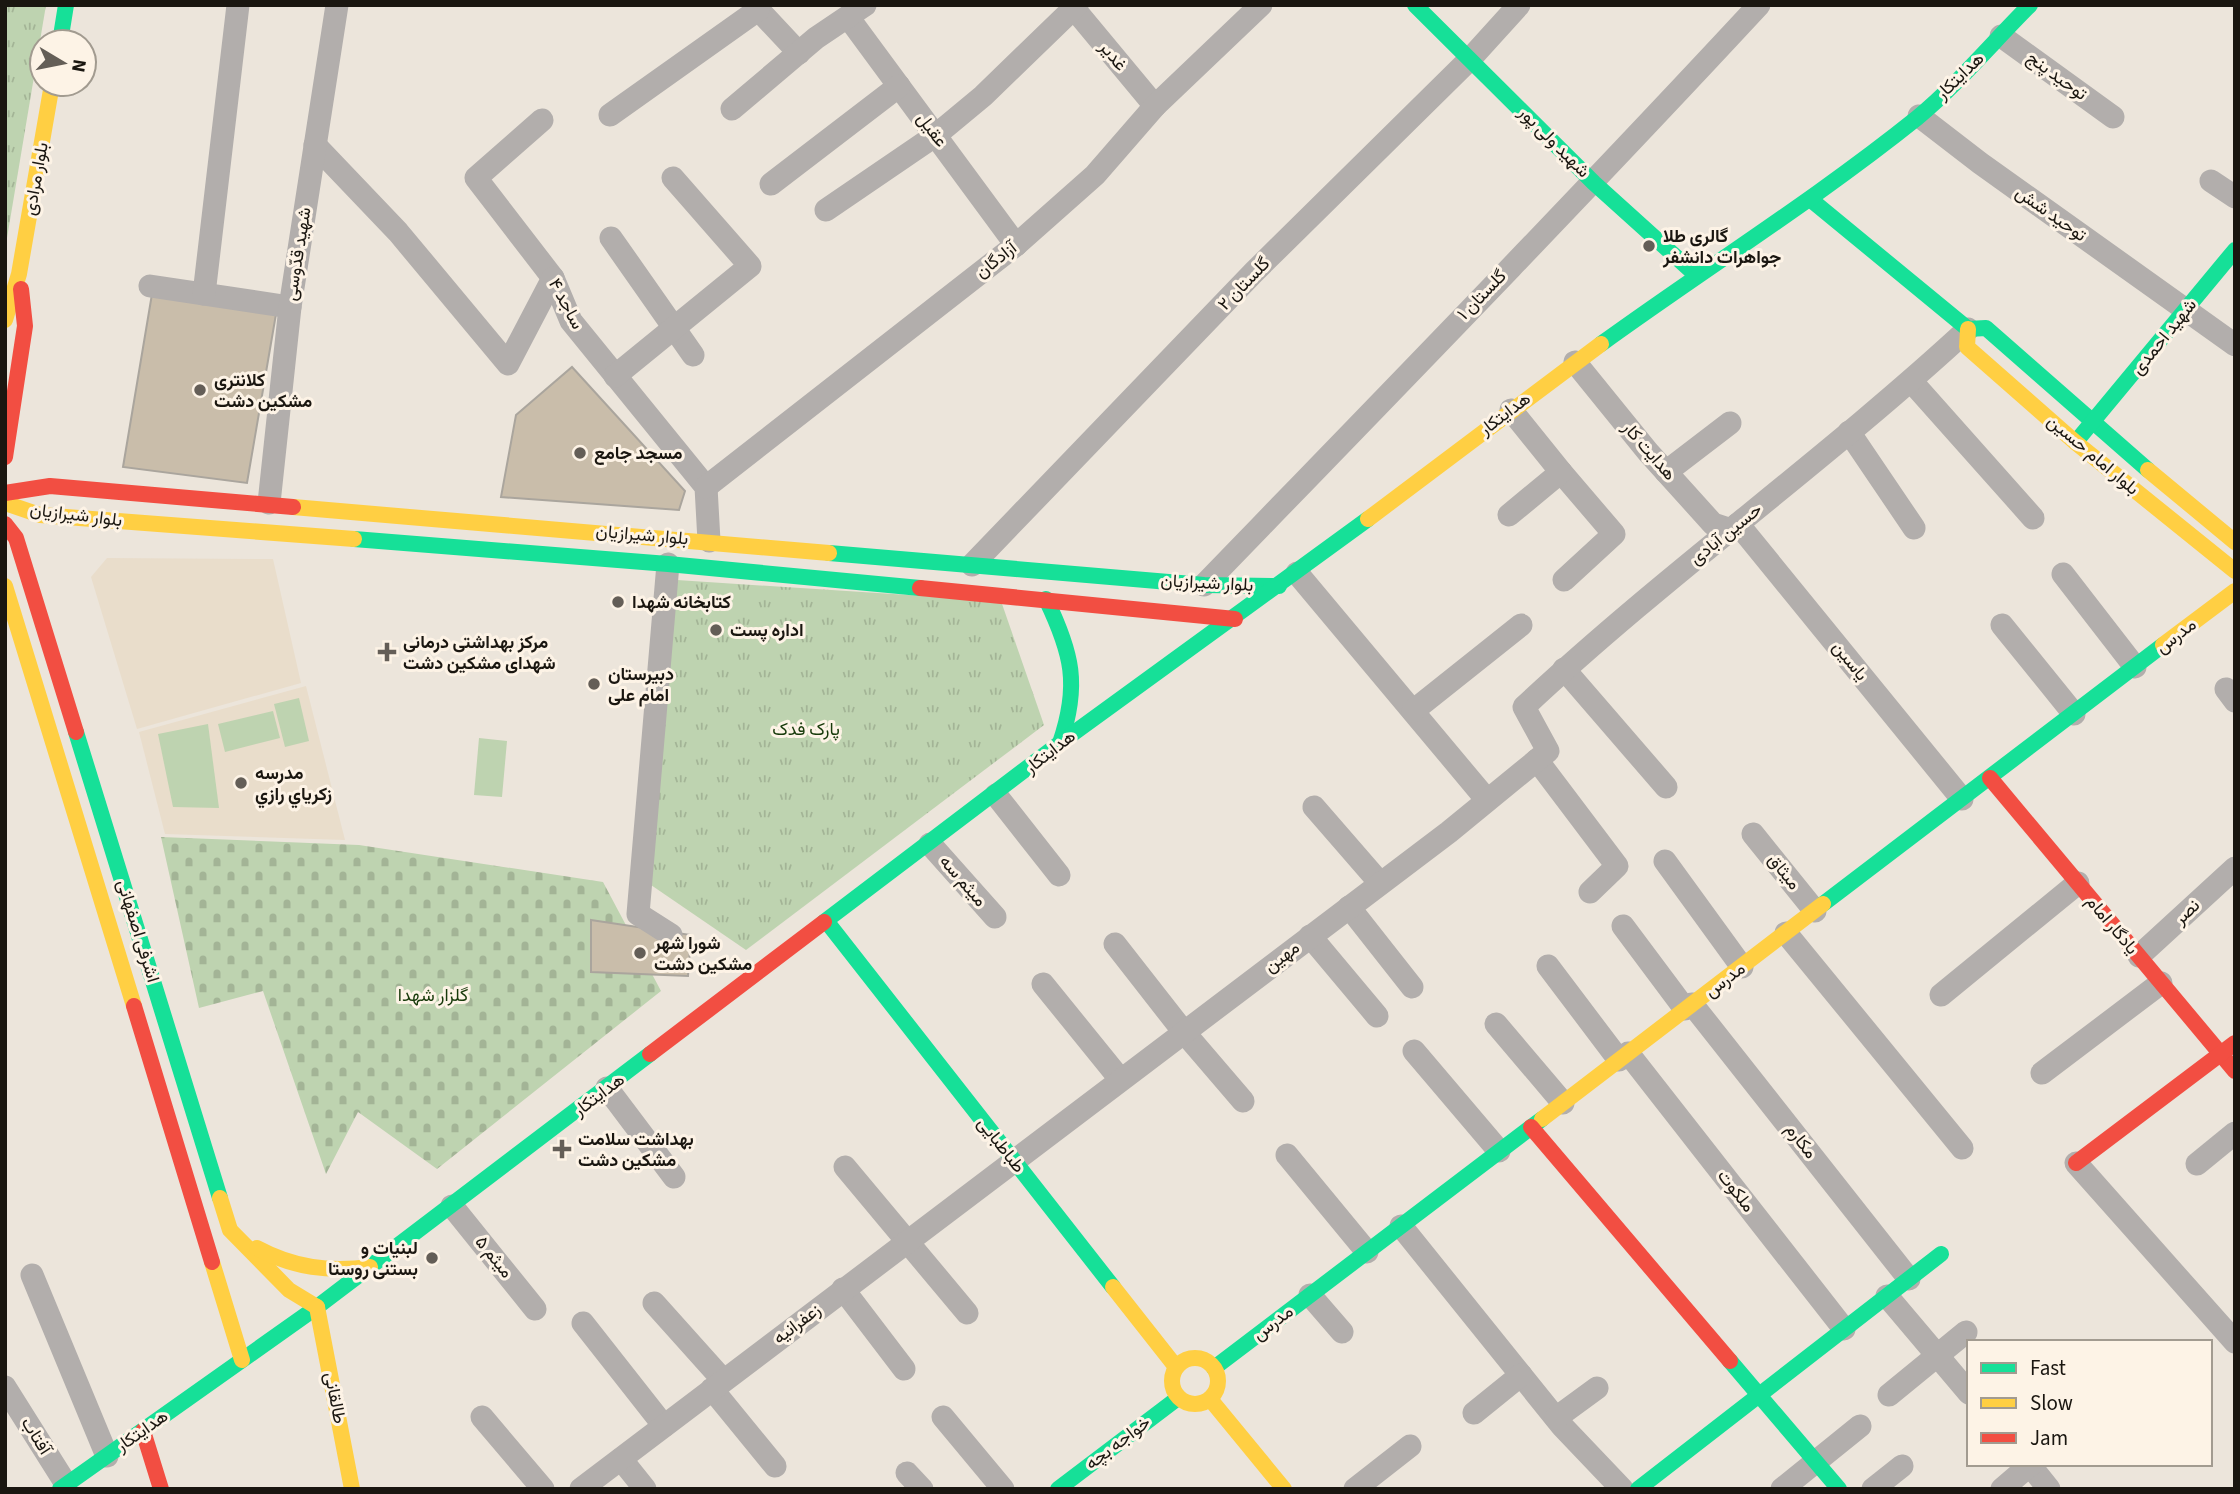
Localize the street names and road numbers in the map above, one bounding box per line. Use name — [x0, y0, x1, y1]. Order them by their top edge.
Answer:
street label: غدیر — [1092, 35, 1133, 76]
street label: توحید پنج — [2022, 46, 2092, 106]
street label: هدایتکار — [1929, 47, 1990, 106]
street label: شهید ولی پور — [1512, 100, 1595, 183]
street label: عقیل — [911, 107, 953, 153]
street label: بلوار مرادی — [17, 140, 55, 218]
street label: توحید شش — [2010, 180, 2092, 248]
street label: شهید قدّوسی — [278, 205, 318, 303]
street label: آزادگان — [970, 235, 1023, 284]
street label: گلستان ۲ — [1212, 252, 1276, 316]
street label: گلستان ۱ — [1452, 264, 1512, 326]
street label: ساجد ۴ — [542, 274, 590, 334]
street label: شهید احمدی — [2125, 294, 2203, 380]
street label: هدایتکار — [1473, 386, 1536, 442]
street label: بلوار امام حسین — [2042, 409, 2144, 501]
street label: هدایت کار — [1616, 415, 1682, 486]
street label: بلوار شیرازیان — [28, 497, 124, 533]
street label: حسین آبادی — [1685, 497, 1767, 571]
street label: بلوار شیرازیان — [595, 519, 689, 551]
street label: بلوار شیرازیان — [1160, 568, 1254, 598]
street label: مدرس — [2150, 612, 2202, 660]
street label: یاسین — [1826, 636, 1874, 686]
street label: هدایتکار — [1018, 724, 1081, 781]
street label: میثاق — [1762, 849, 1806, 895]
street label: میثم سه — [934, 850, 992, 912]
street label: اشرفی اصفهانی — [111, 877, 165, 985]
street label: یادگار امام — [2080, 890, 2144, 960]
street label: نصر — [2168, 893, 2206, 931]
street label: مهین — [1259, 935, 1305, 979]
street label: مدرس — [1699, 956, 1751, 1004]
street label: هدایتکار — [567, 1067, 630, 1123]
street label: طباطبایی — [971, 1112, 1031, 1178]
street label: مکارم — [1779, 1118, 1823, 1164]
street label: ملکوت — [1711, 1164, 1761, 1218]
street label: میثم ۵ — [469, 1230, 519, 1284]
street label: زعفرانیه — [768, 1298, 826, 1350]
street label: مدرس — [1247, 1299, 1299, 1347]
street label: طالقانی — [318, 1370, 352, 1426]
street label: هدایتکار — [110, 1404, 173, 1459]
street label: خواجه بچه — [1080, 1410, 1156, 1476]
street label: آفتاب — [15, 1413, 58, 1461]

